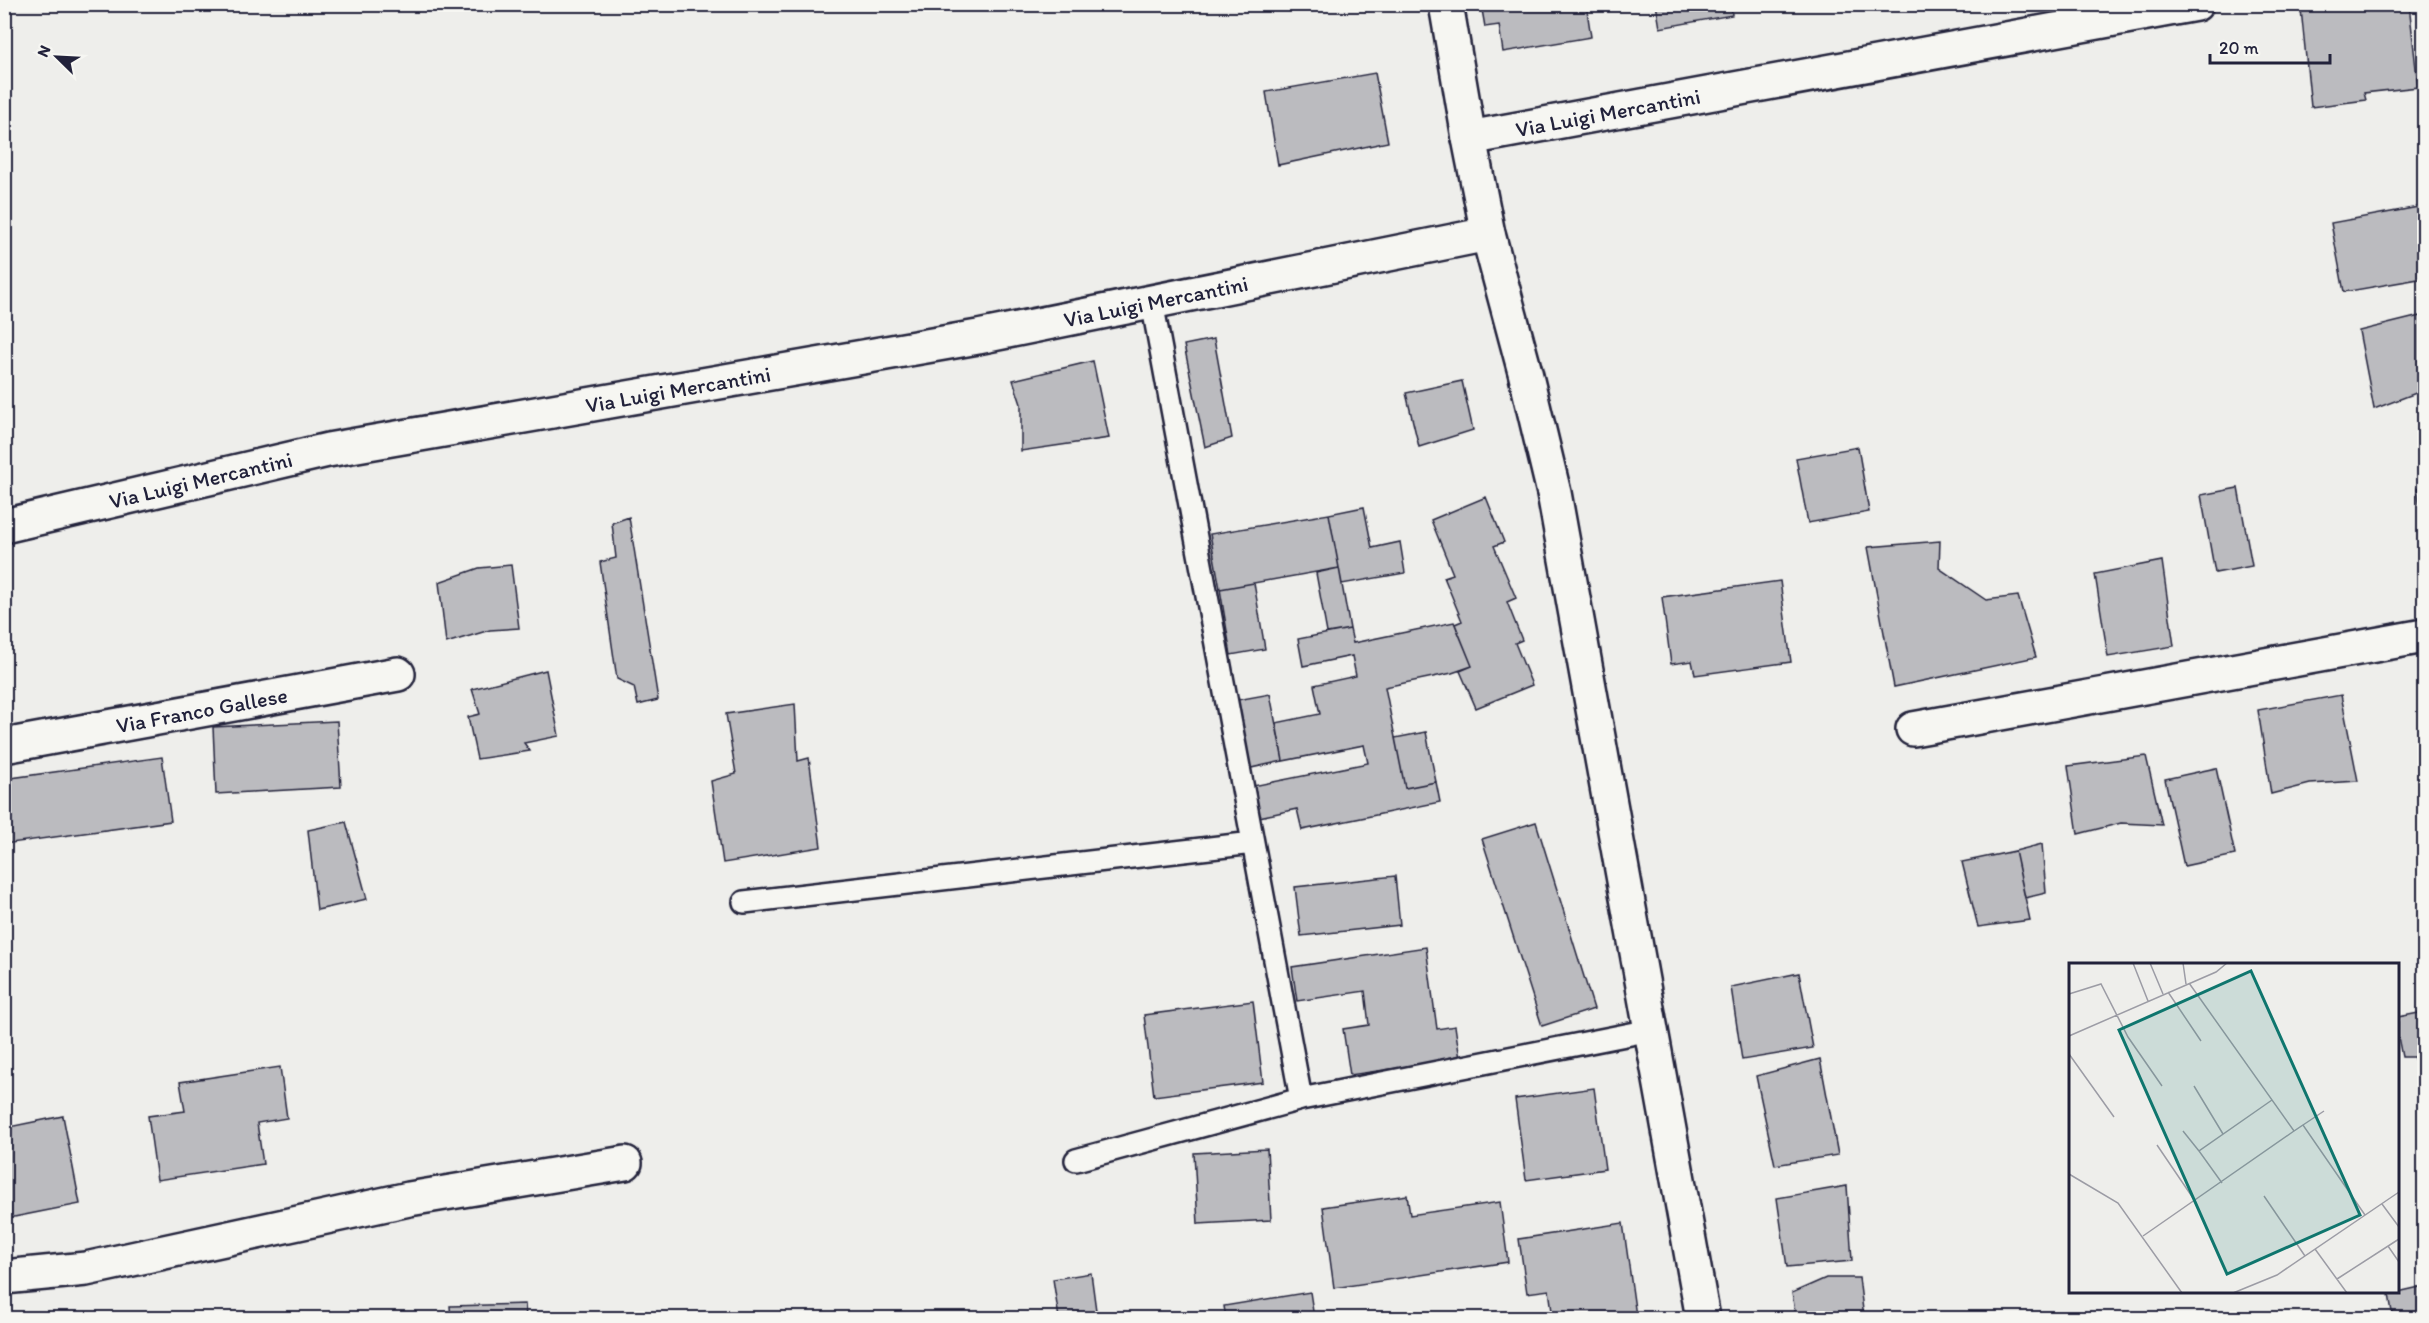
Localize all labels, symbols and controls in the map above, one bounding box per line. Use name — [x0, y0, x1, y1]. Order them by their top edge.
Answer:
north arrow — [27, 27, 87, 87]
scale bar — [2210, 27, 2330, 65]
text: 20 m — [2219, 37, 2259, 59]
text: N — [33, 42, 55, 60]
street label: Via Luigi Mercantini — [1513, 82, 1703, 143]
street label: Via Luigi Mercantini — [1061, 269, 1250, 333]
street label: Via Luigi Mercantini — [583, 360, 773, 419]
street label: Via Luigi Mercantini — [106, 445, 295, 514]
street label: Via Franco Gallese — [114, 681, 290, 739]
inset map — [2069, 963, 2399, 1293]

